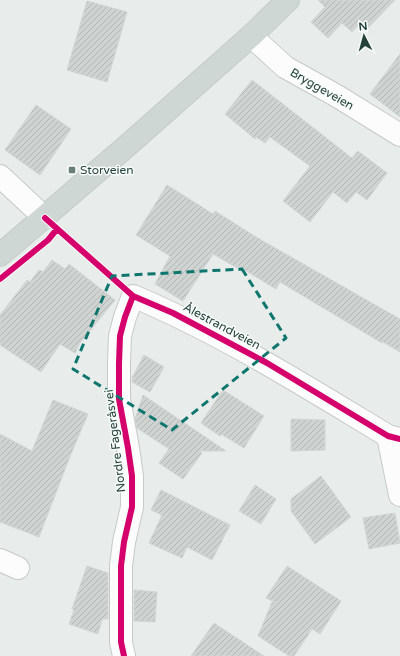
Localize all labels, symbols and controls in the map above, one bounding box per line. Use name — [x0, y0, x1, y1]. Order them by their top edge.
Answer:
north arrow — [344, 16, 384, 56]
text: N — [358, 20, 368, 33]
street label: Bryggeveien — [288, 65, 356, 113]
place label: Storveien — [80, 163, 134, 177]
marker: Storveien — [67, 165, 77, 175]
street label: Ålestrandveien — [181, 300, 263, 352]
street label: Nordre Fageråsvei — [102, 389, 128, 493]

